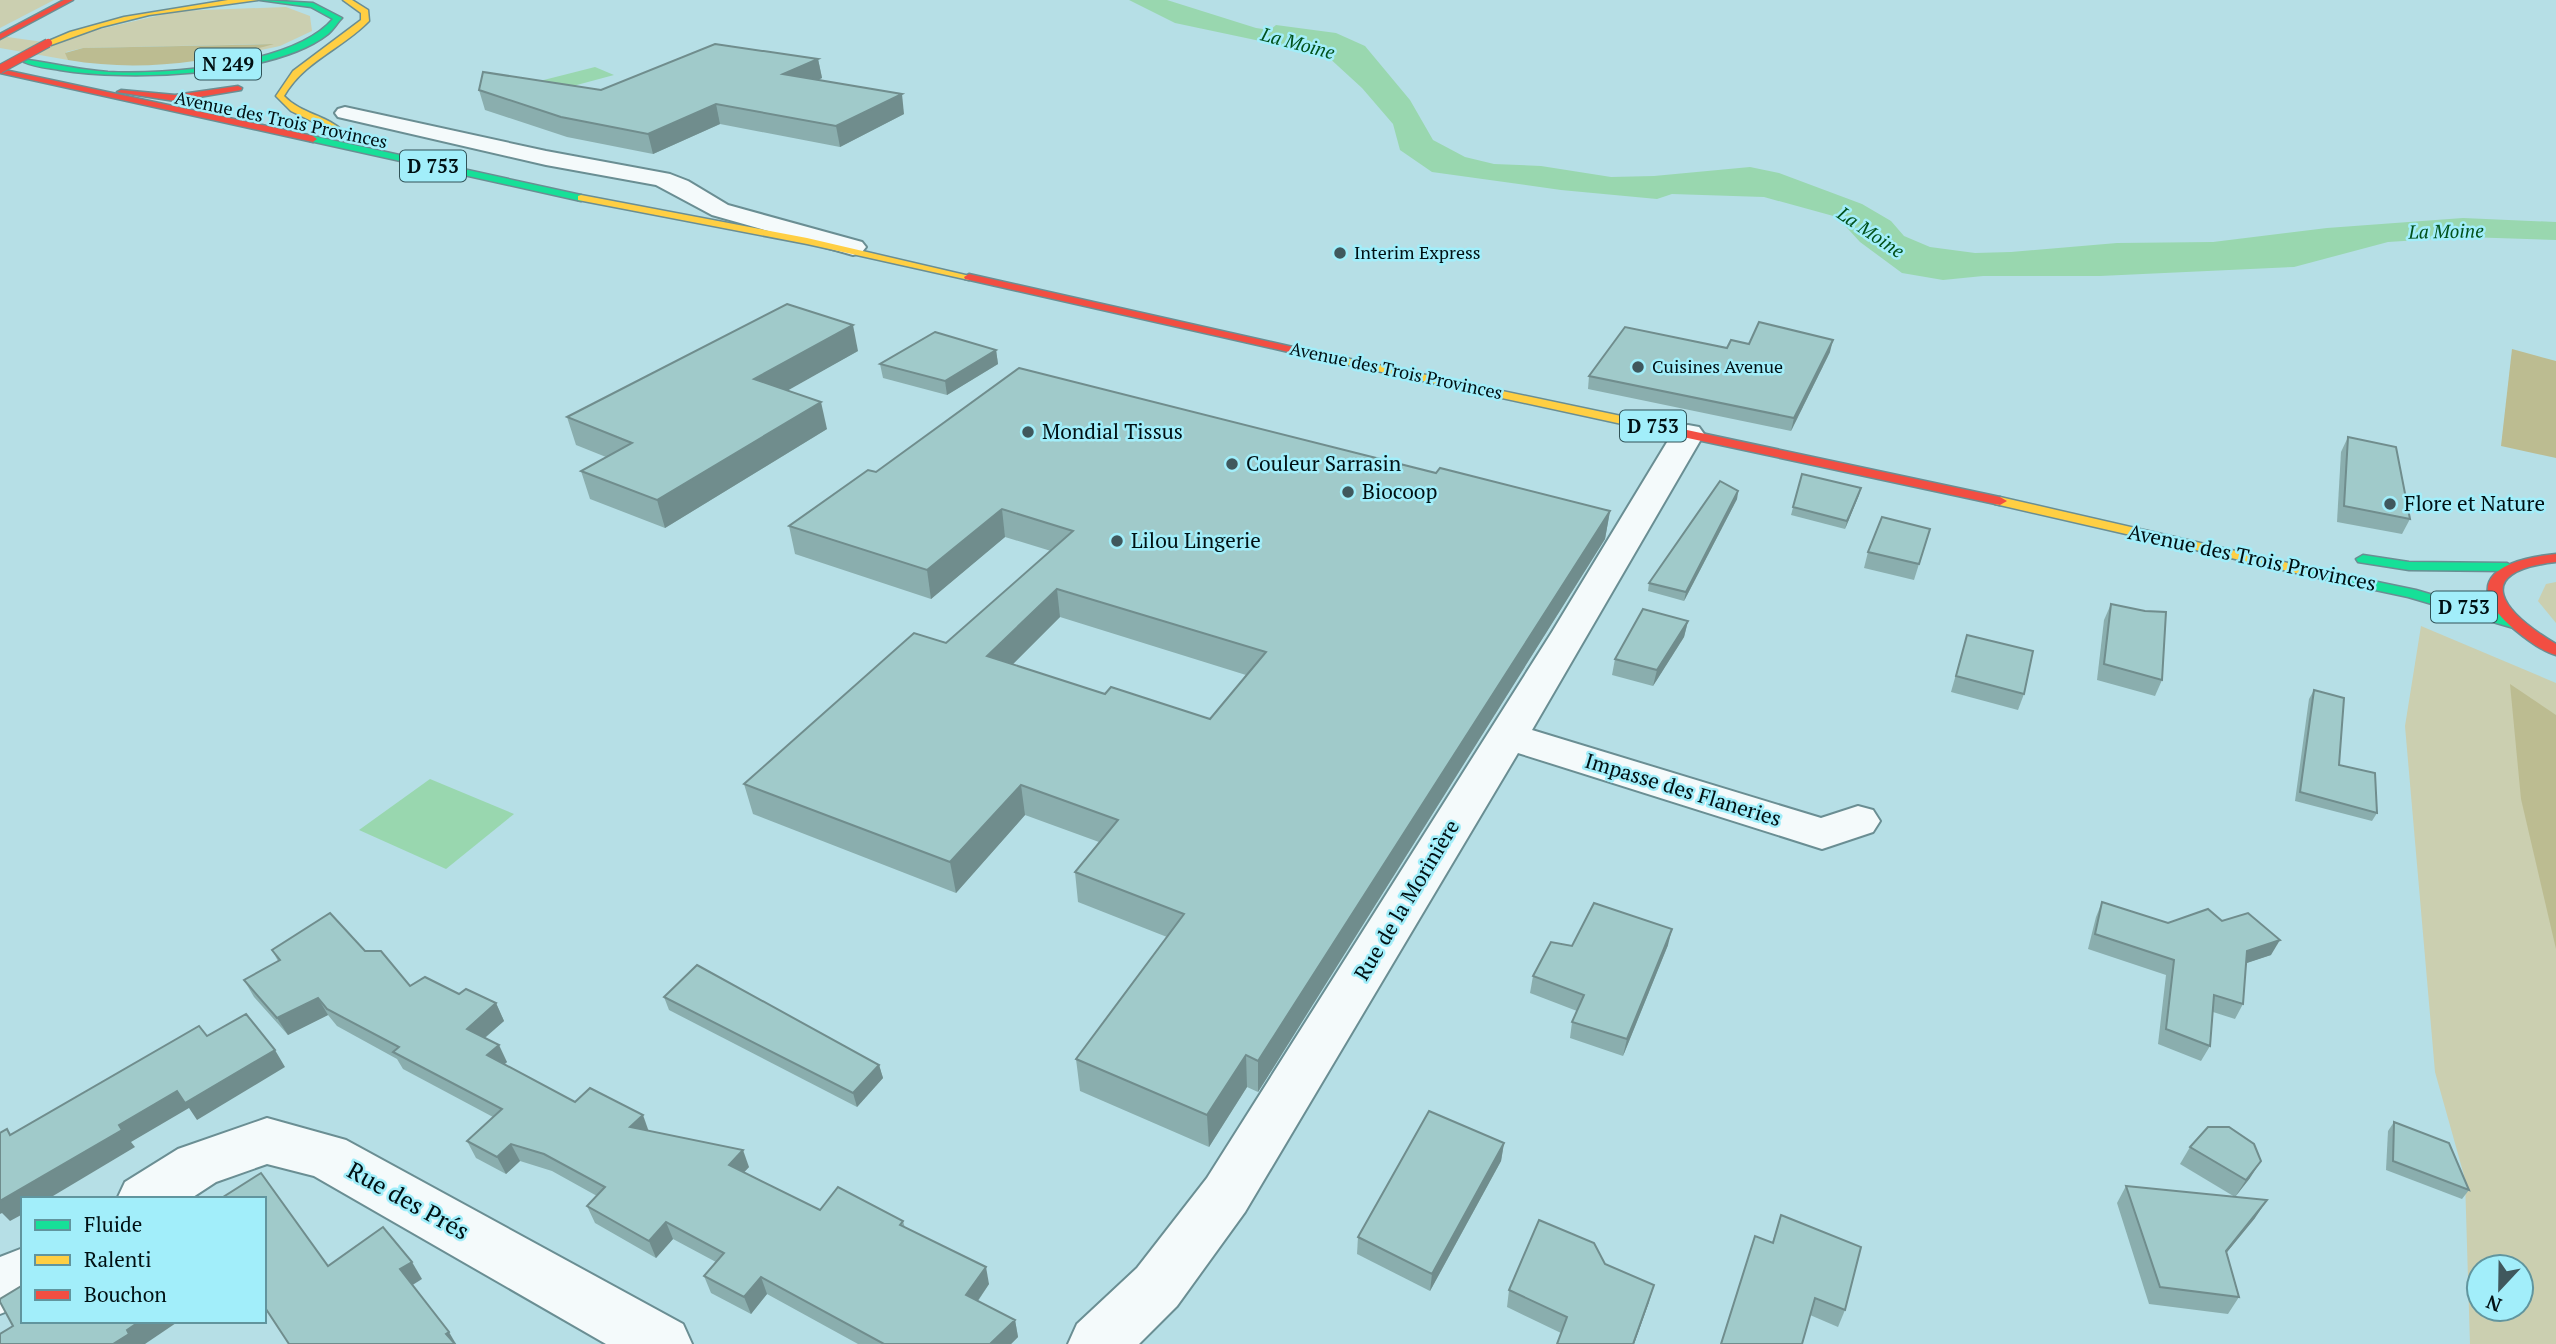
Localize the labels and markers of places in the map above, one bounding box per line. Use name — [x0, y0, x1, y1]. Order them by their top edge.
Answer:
place label: Interim Express — [1354, 240, 1481, 264]
marker: Interim Express — [1332, 245, 1348, 261]
place label: Cuisines Avenue — [1652, 354, 1783, 378]
marker: Cuisines Avenue — [1630, 359, 1646, 375]
place label: Mondial Tissus — [1042, 417, 1183, 445]
marker: Mondial Tissus — [1020, 424, 1036, 440]
place label: Couleur Sarrasin — [1246, 449, 1402, 477]
marker: Couleur Sarrasin — [1224, 456, 1240, 472]
place label: Biocoop — [1362, 477, 1437, 505]
marker: Biocoop — [1340, 484, 1356, 500]
place label: Flore et Nature — [2404, 489, 2545, 517]
marker: Flore et Nature — [2382, 496, 2398, 512]
place label: Lilou Lingerie — [1131, 526, 1261, 554]
marker: Lilou Lingerie — [1109, 533, 1125, 549]

